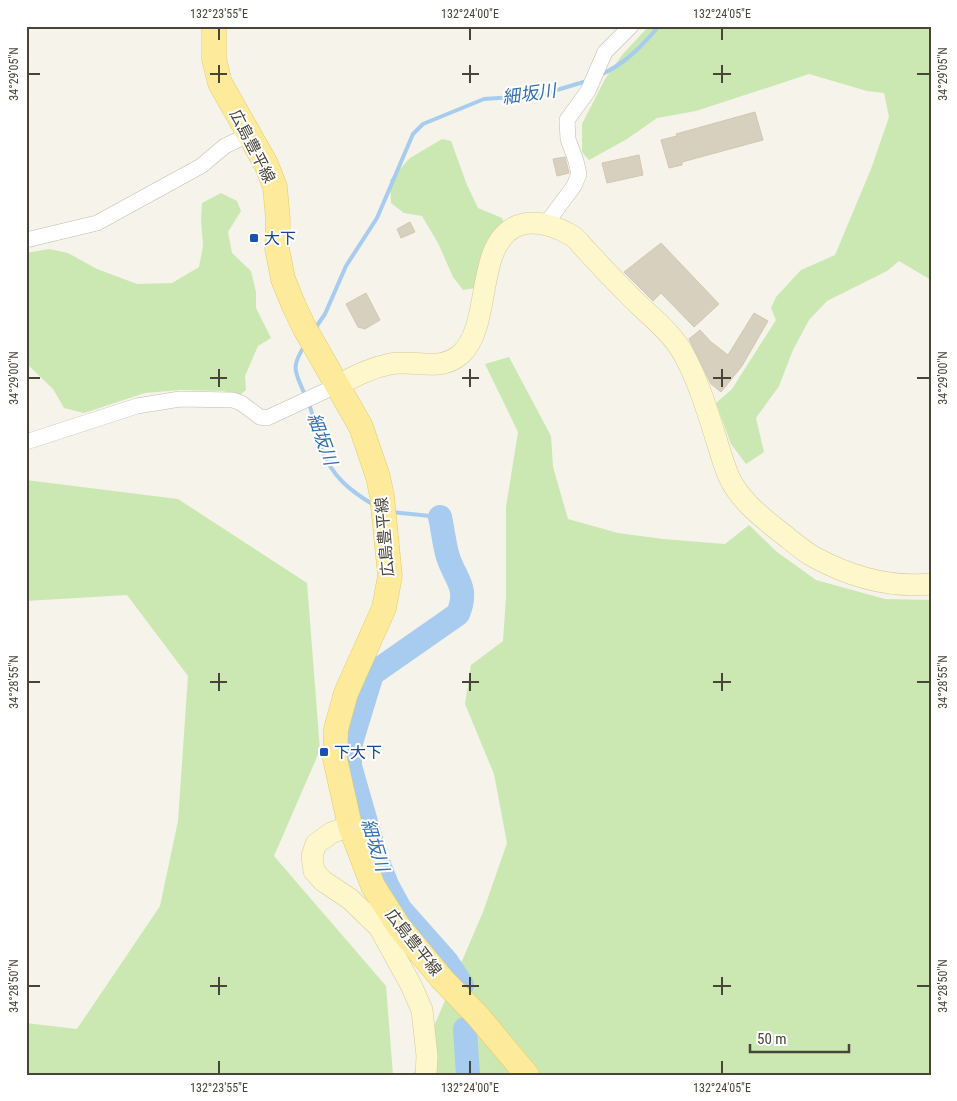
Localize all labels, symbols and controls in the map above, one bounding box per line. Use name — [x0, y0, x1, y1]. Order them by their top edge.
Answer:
text: 132°23'55"E — [190, 7, 248, 21]
text: 132°24'00"E — [441, 7, 499, 21]
text: 132°24'05"E — [693, 7, 751, 21]
text: 34°29'05"N — [7, 47, 21, 101]
text: 34°29'05"N — [936, 47, 950, 101]
water label: 細坂川 — [501, 79, 559, 108]
street label: 広島豊平線 — [226, 106, 279, 186]
place label: 大下 — [264, 229, 296, 248]
marker: 大下 — [248, 232, 260, 244]
text: 34°29'00"N — [7, 351, 21, 405]
text: 34°29'00"N — [936, 351, 950, 405]
water label: 細坂川 — [303, 410, 342, 470]
street label: 広島豊平線 — [372, 496, 397, 578]
text: 34°28'55"N — [7, 655, 21, 709]
text: 34°28'55"N — [936, 655, 950, 709]
place label: 下大下 — [334, 743, 382, 762]
marker: 下大下 — [318, 746, 330, 758]
water label: 細坂川 — [358, 816, 394, 876]
street label: 広島豊平線 — [381, 905, 446, 980]
text: 34°28'50"N — [7, 959, 21, 1013]
text: 34°28'50"N — [936, 959, 950, 1013]
scale bar — [750, 1021, 848, 1053]
text: 50 m — [757, 1030, 787, 1048]
text: 132°23'55"E — [190, 1081, 248, 1095]
text: 132°24'00"E — [441, 1081, 499, 1095]
text: 132°24'05"E — [693, 1081, 751, 1095]

